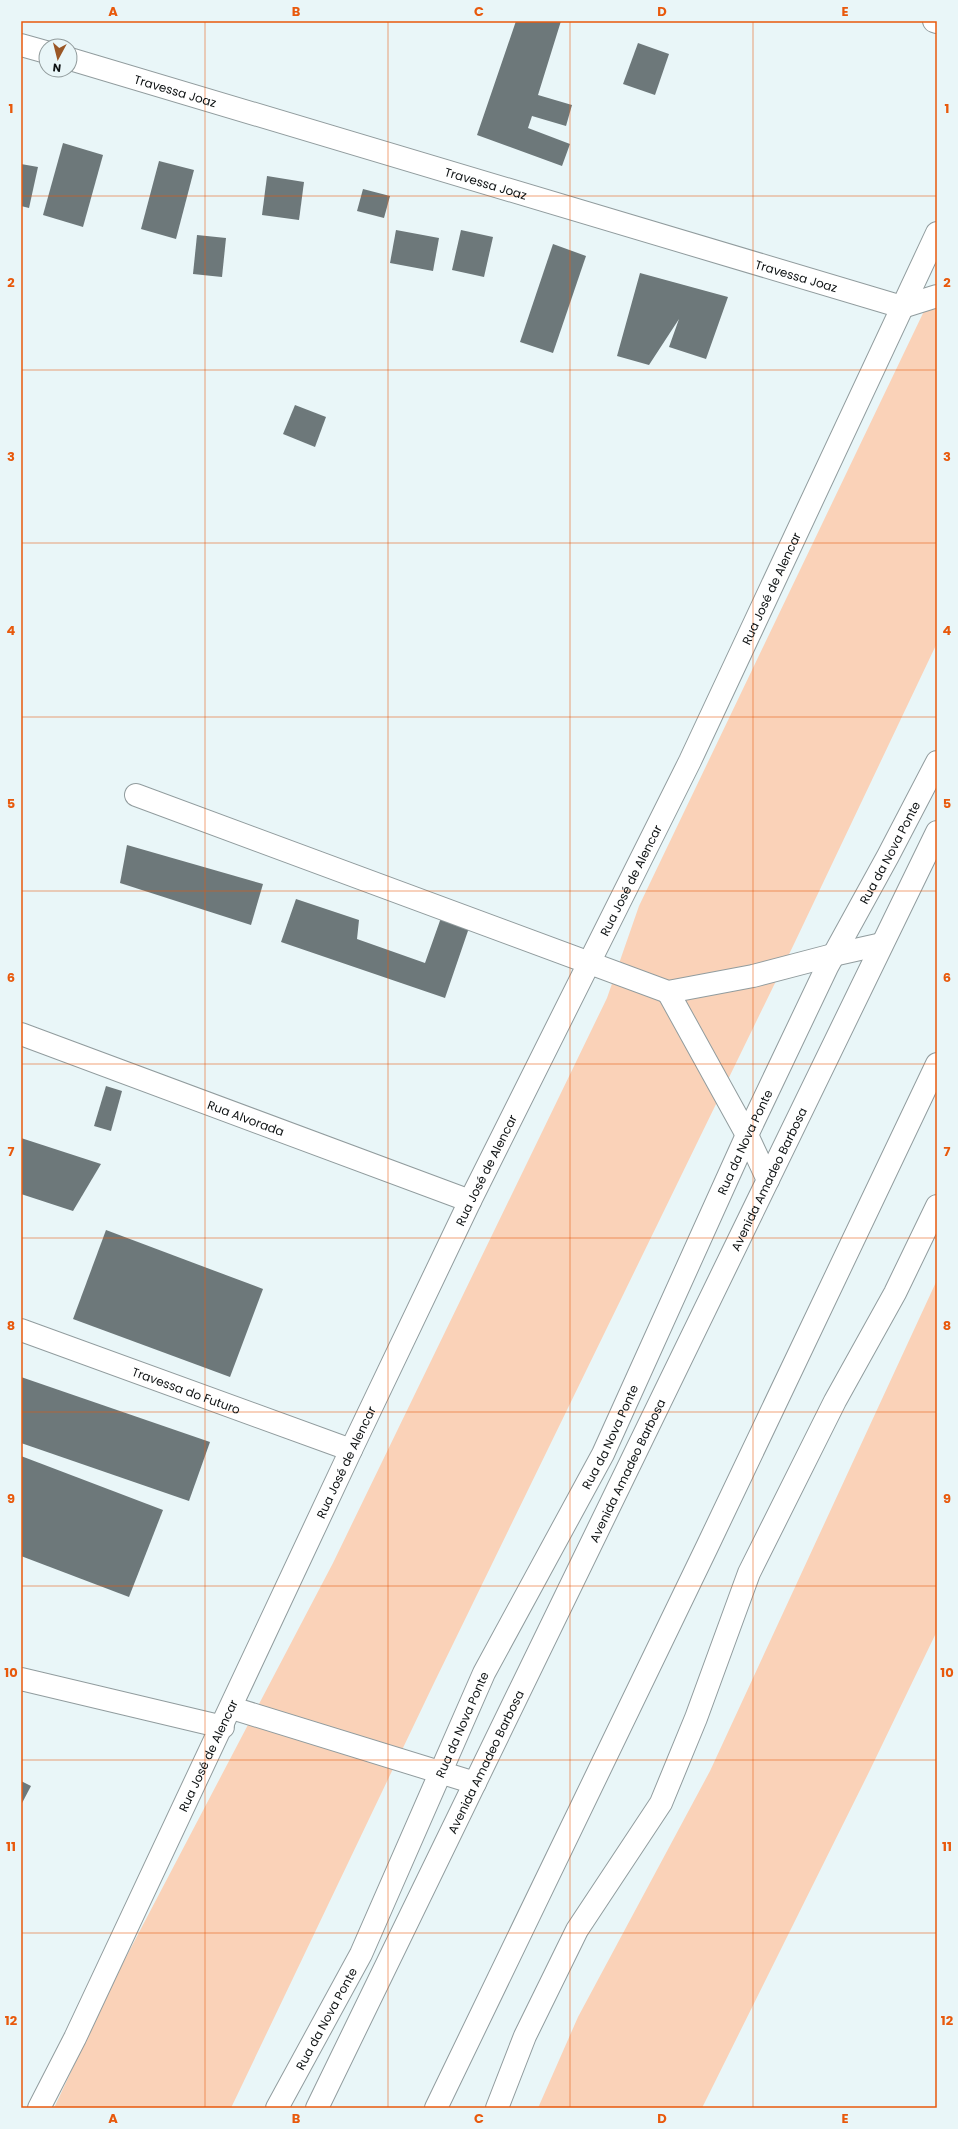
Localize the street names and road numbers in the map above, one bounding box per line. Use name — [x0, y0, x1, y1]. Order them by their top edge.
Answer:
street label: Travessa Joaz — [132, 70, 218, 111]
street label: Travessa Joaz — [443, 163, 529, 203]
street label: Travessa Joaz — [753, 255, 839, 296]
street label: Rua José de Alencar — [737, 529, 805, 647]
street label: Rua da Nova Ponte — [855, 798, 924, 907]
street label: Rua José de Alencar — [596, 821, 666, 939]
street label: Rua da Nova Ponte — [713, 1086, 776, 1197]
street label: Rua Alvorada — [205, 1096, 287, 1140]
street label: Avenida Amadeo Barbosa — [726, 1104, 811, 1253]
street label: Rua José de Alencar — [451, 1111, 521, 1228]
street label: Travessa do Futuro — [130, 1363, 243, 1418]
street label: Rua da Nova Ponte — [577, 1382, 642, 1492]
street label: Avenida Amadeo Barbosa — [585, 1396, 669, 1545]
street label: Rua José de Alencar — [312, 1403, 380, 1521]
street label: Rua da Nova Ponte — [431, 1669, 492, 1780]
street label: Avenida Amadeo Barbosa — [443, 1687, 527, 1836]
street label: Rua José de Alencar — [174, 1696, 242, 1814]
street label: Rua da Nova Ponte — [291, 1964, 361, 2073]

